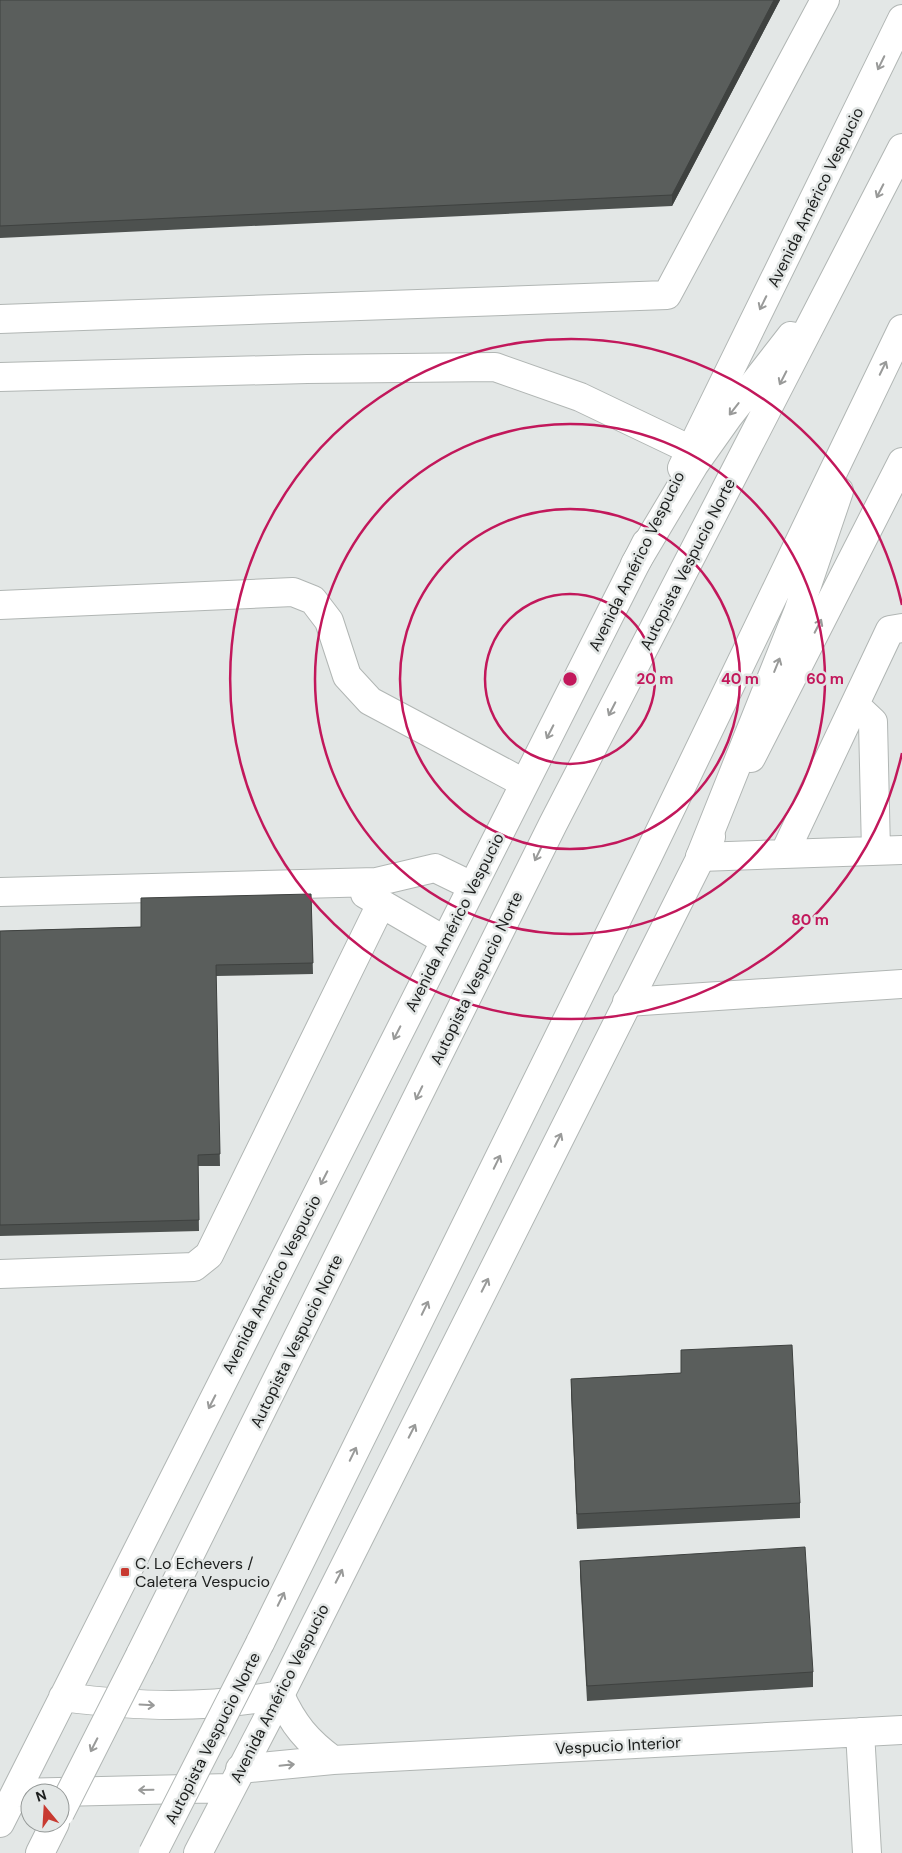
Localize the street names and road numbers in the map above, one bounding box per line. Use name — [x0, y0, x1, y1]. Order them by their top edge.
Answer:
street label: Avenida Américo Vespucio — [763, 104, 868, 291]
street label: Avenida Américo Vespucio — [584, 468, 689, 655]
street label: Autopista Vespucio Norte — [635, 475, 740, 654]
street label: Avenida Américo Vespucio — [400, 829, 509, 1015]
street label: Autopista Vespucio Norte — [425, 888, 528, 1068]
street label: Avenida Américo Vespucio — [217, 1191, 326, 1377]
street label: Autopista Vespucio Norte — [245, 1251, 348, 1431]
street label: Avenida Américo Vespucio — [225, 1600, 334, 1786]
street label: Autopista Vespucio Norte — [160, 1649, 265, 1828]
street label: Vespucio Interior — [555, 1732, 682, 1759]

